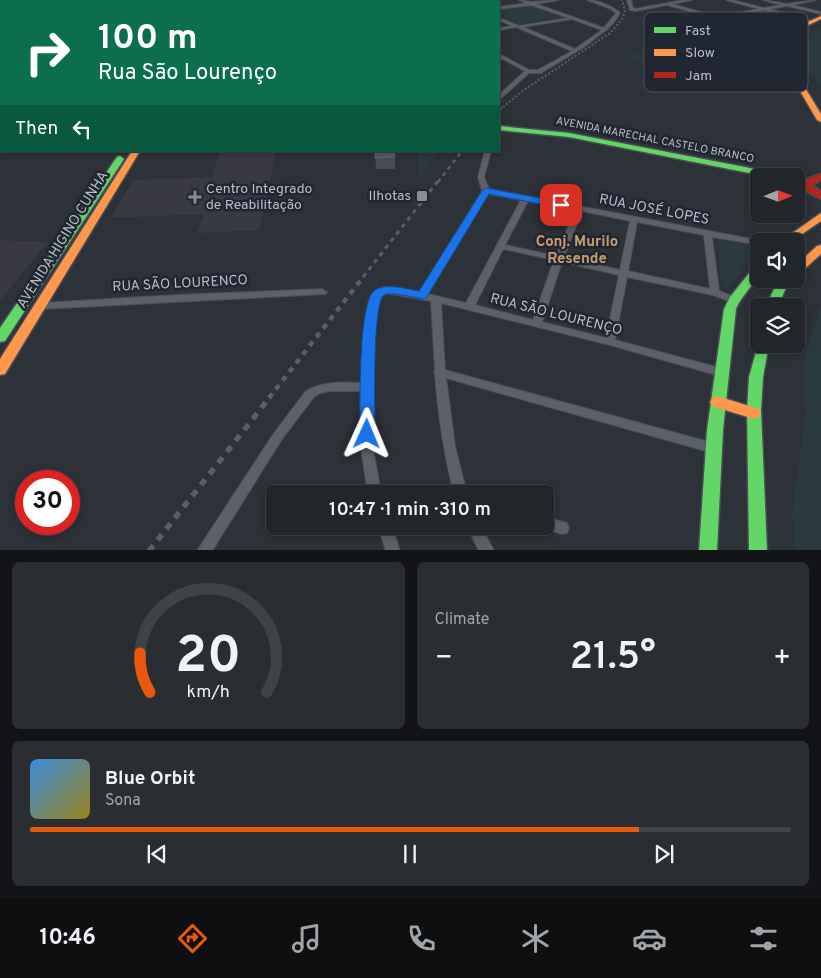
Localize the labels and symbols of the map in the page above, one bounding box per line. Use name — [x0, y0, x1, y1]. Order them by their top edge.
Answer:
legend — [644, 12, 808, 92]
text: Fast — [685, 23, 711, 40]
text: Slow — [685, 45, 715, 62]
text: Jam — [685, 68, 712, 85]
street label: AVENIDA MARECHAL CASTELO BRANCO — [555, 114, 755, 166]
street label: AVENIDA HIGINO CUNHA — [14, 168, 112, 312]
north arrow — [750, 168, 805, 222]
place label: Centro Integrado de Reabilitação — [206, 181, 313, 214]
pin — [540, 184, 582, 226]
place label: Ilhotas — [369, 188, 411, 205]
marker: Ilhotas — [415, 189, 429, 203]
marker: Centro Integrado de Reabilitação — [188, 190, 202, 204]
street label: RUA JOSÉ LOPES — [597, 190, 711, 229]
district label: Conj. Murilo Resende — [536, 233, 618, 269]
street label: RUA SÃO LOURENCO — [112, 272, 248, 296]
street label: RUA SÃO LOURENÇO — [488, 290, 624, 340]
position arrow — [340, 407, 392, 459]
speed limit sign: 30 — [15, 470, 80, 535]

